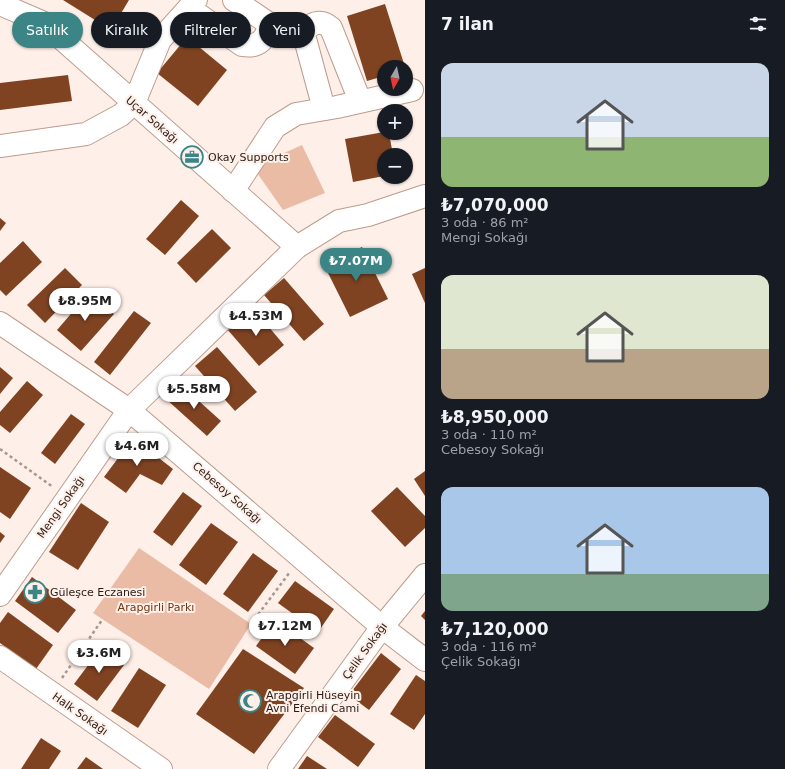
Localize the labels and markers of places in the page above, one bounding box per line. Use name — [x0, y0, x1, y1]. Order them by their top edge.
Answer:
office icon: Okay Supports — [179, 144, 205, 170]
place label: Okay Supports — [208, 151, 289, 164]
pin: ₺7.07M — [323, 248, 389, 282]
pin: ₺8.95M — [52, 288, 118, 322]
pin: ₺4.53M — [223, 303, 289, 337]
pin: ₺5.58M — [161, 376, 227, 410]
pin: ₺4.6M — [109, 433, 165, 467]
pharmacy icon: Güleşce Eczanesi — [22, 579, 48, 605]
place label: Güleşce Eczanesi — [50, 586, 145, 599]
pin: ₺7.12M — [252, 613, 318, 647]
pin: ₺3.6M — [71, 640, 127, 674]
mosque icon: Arapgirli Hüseyin Avni Efendi Cami — [237, 688, 263, 714]
place label: Arapgirli Hüseyin Avni Efendi Cami — [266, 689, 360, 715]

